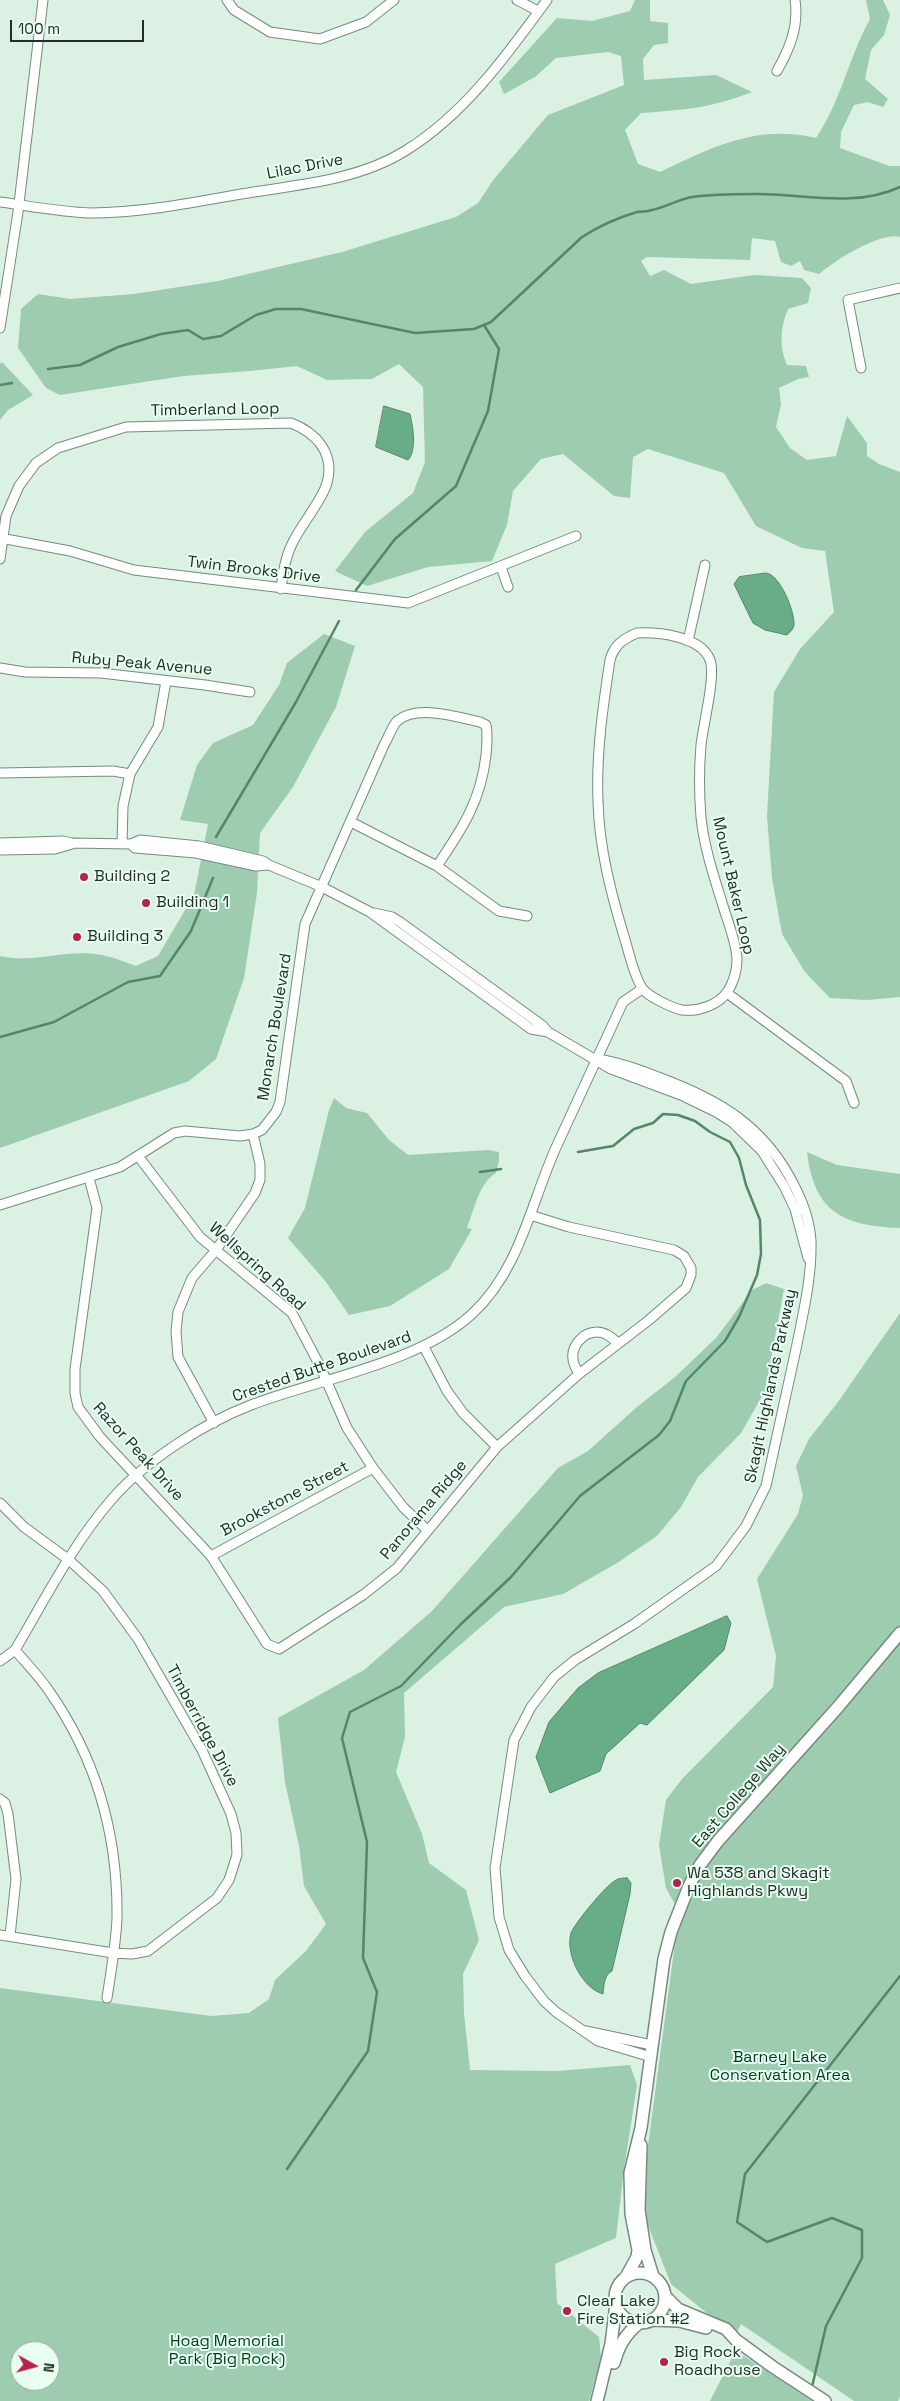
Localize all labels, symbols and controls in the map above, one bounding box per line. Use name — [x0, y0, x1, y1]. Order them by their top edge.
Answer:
scale bar — [12, 10, 146, 42]
text: 100 m — [18, 19, 60, 38]
street label: Lilac Drive — [265, 150, 345, 184]
street label: Timberland Loop — [150, 399, 280, 421]
street label: Twin Brooks Drive — [186, 552, 322, 588]
street label: Ruby Peak Avenue — [71, 648, 213, 680]
street label: Mount Baker Loop — [708, 815, 758, 957]
place label: Building 2 — [94, 867, 170, 887]
marker: Building 2 — [78, 871, 90, 883]
place label: Building 1 — [156, 893, 229, 913]
marker: Building 1 — [140, 897, 152, 909]
place label: Building 3 — [87, 927, 163, 947]
marker: Building 3 — [71, 931, 83, 943]
street label: Monarch Boulevard — [254, 952, 296, 1102]
street label: Wellspring Road — [205, 1219, 309, 1315]
street label: Skagit Highlands Parkway — [741, 1287, 801, 1485]
street label: Crested Butte Boulevard — [230, 1327, 414, 1407]
street label: Razor Peak Drive — [89, 1399, 187, 1505]
street label: Panorama Ridge — [377, 1456, 471, 1564]
street label: Brookstone Street — [218, 1457, 352, 1541]
street label: Timberridge Drive — [162, 1662, 242, 1790]
street label: East College Way — [689, 1740, 789, 1852]
place label: Wa 538 and Skagit Highlands Pkwy — [687, 1864, 830, 1902]
marker: Wa 538 and Skagit Highlands Pkwy — [671, 1877, 683, 1889]
park label: Barney Lake Conservation Area — [710, 2048, 850, 2086]
place label: Clear Lake Fire Station #2 — [577, 2292, 689, 2330]
marker: Clear Lake Fire Station #2 — [561, 2305, 573, 2317]
park label: Hoag Memorial Park (Big Rock) — [169, 2332, 285, 2370]
north arrow — [10, 2341, 60, 2391]
place label: Big Rock Roadhouse — [674, 2343, 761, 2381]
marker: Big Rock Roadhouse — [658, 2356, 670, 2368]
text: N — [39, 2362, 58, 2373]

